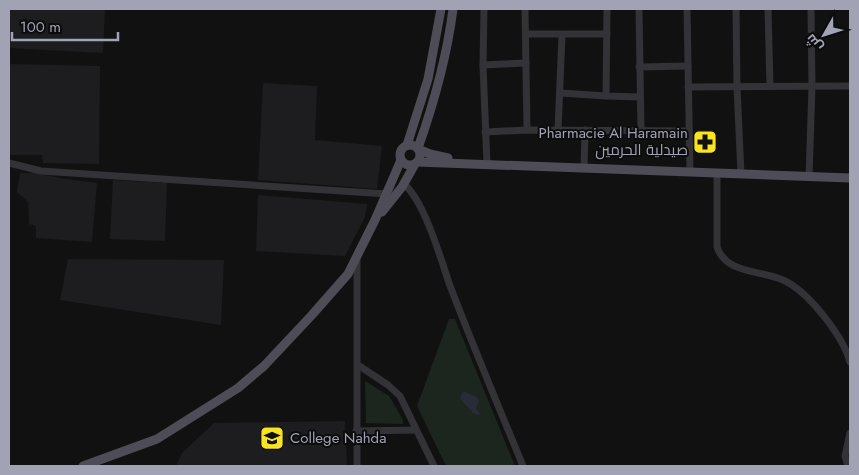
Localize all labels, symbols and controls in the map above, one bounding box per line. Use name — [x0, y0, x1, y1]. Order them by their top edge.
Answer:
scale bar — [12, 10, 119, 42]
north arrow — [799, 10, 849, 60]
text: 100 m — [20, 16, 61, 38]
text: ش — [800, 30, 827, 56]
place label: Pharmacie Al Haramain صيدلية الحرمين — [538, 122, 688, 161]
pharmacy icon: Pharmacie Al Haramain صيدلية الحرمين — [692, 129, 718, 155]
school or university icon: College Nahda — [259, 425, 285, 451]
place label: College Nahda — [290, 427, 386, 449]

